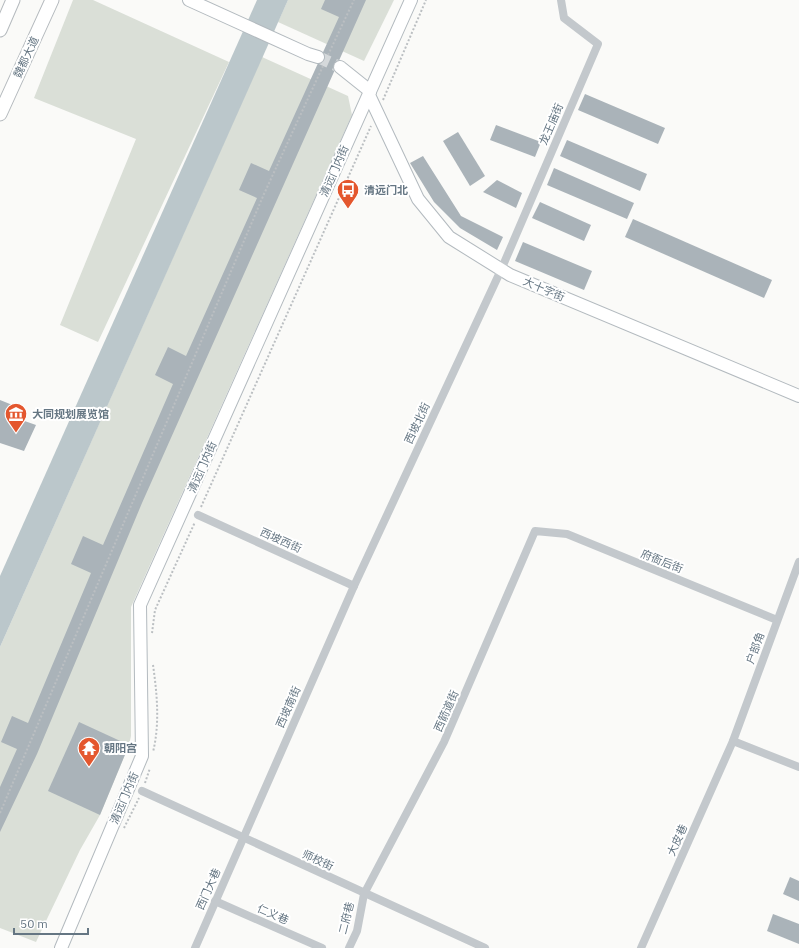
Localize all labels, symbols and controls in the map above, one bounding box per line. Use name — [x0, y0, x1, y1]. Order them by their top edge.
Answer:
street label: 魏都大道 — [10, 34, 42, 80]
street label: 龙王庙街 — [536, 101, 566, 147]
street label: 清远门内街 — [316, 143, 352, 199]
bus stop icon: 清远门北 — [335, 177, 361, 210]
place label: 清远门北 — [364, 183, 408, 197]
street label: 大十字街 — [521, 274, 567, 304]
street label: 西坡北街 — [401, 400, 433, 446]
museum icon: 大同规划展览馆 — [3, 401, 29, 434]
place label: 大同规划展览馆 — [32, 407, 109, 421]
street label: 清远门内街 — [184, 439, 220, 495]
street label: 西坡西街 — [258, 525, 304, 555]
street label: 府衙后街 — [639, 546, 685, 576]
street label: 户部角 — [743, 630, 767, 666]
street label: 西坡南街 — [273, 684, 303, 730]
street label: 西箭道街 — [431, 688, 461, 734]
temple icon: 朝阳宫 — [76, 735, 102, 768]
place label: 朝阳宫 — [104, 741, 137, 755]
street label: 清远门内街 — [107, 770, 141, 826]
street label: 大皮巷 — [664, 822, 690, 858]
street label: 师校街 — [300, 847, 336, 873]
street label: 西门大巷 — [193, 866, 223, 912]
street label: 二府巷 — [335, 900, 357, 936]
street label: 仁义巷 — [255, 901, 291, 927]
scale bar — [14, 910, 88, 936]
text: 50 m — [20, 916, 48, 931]

